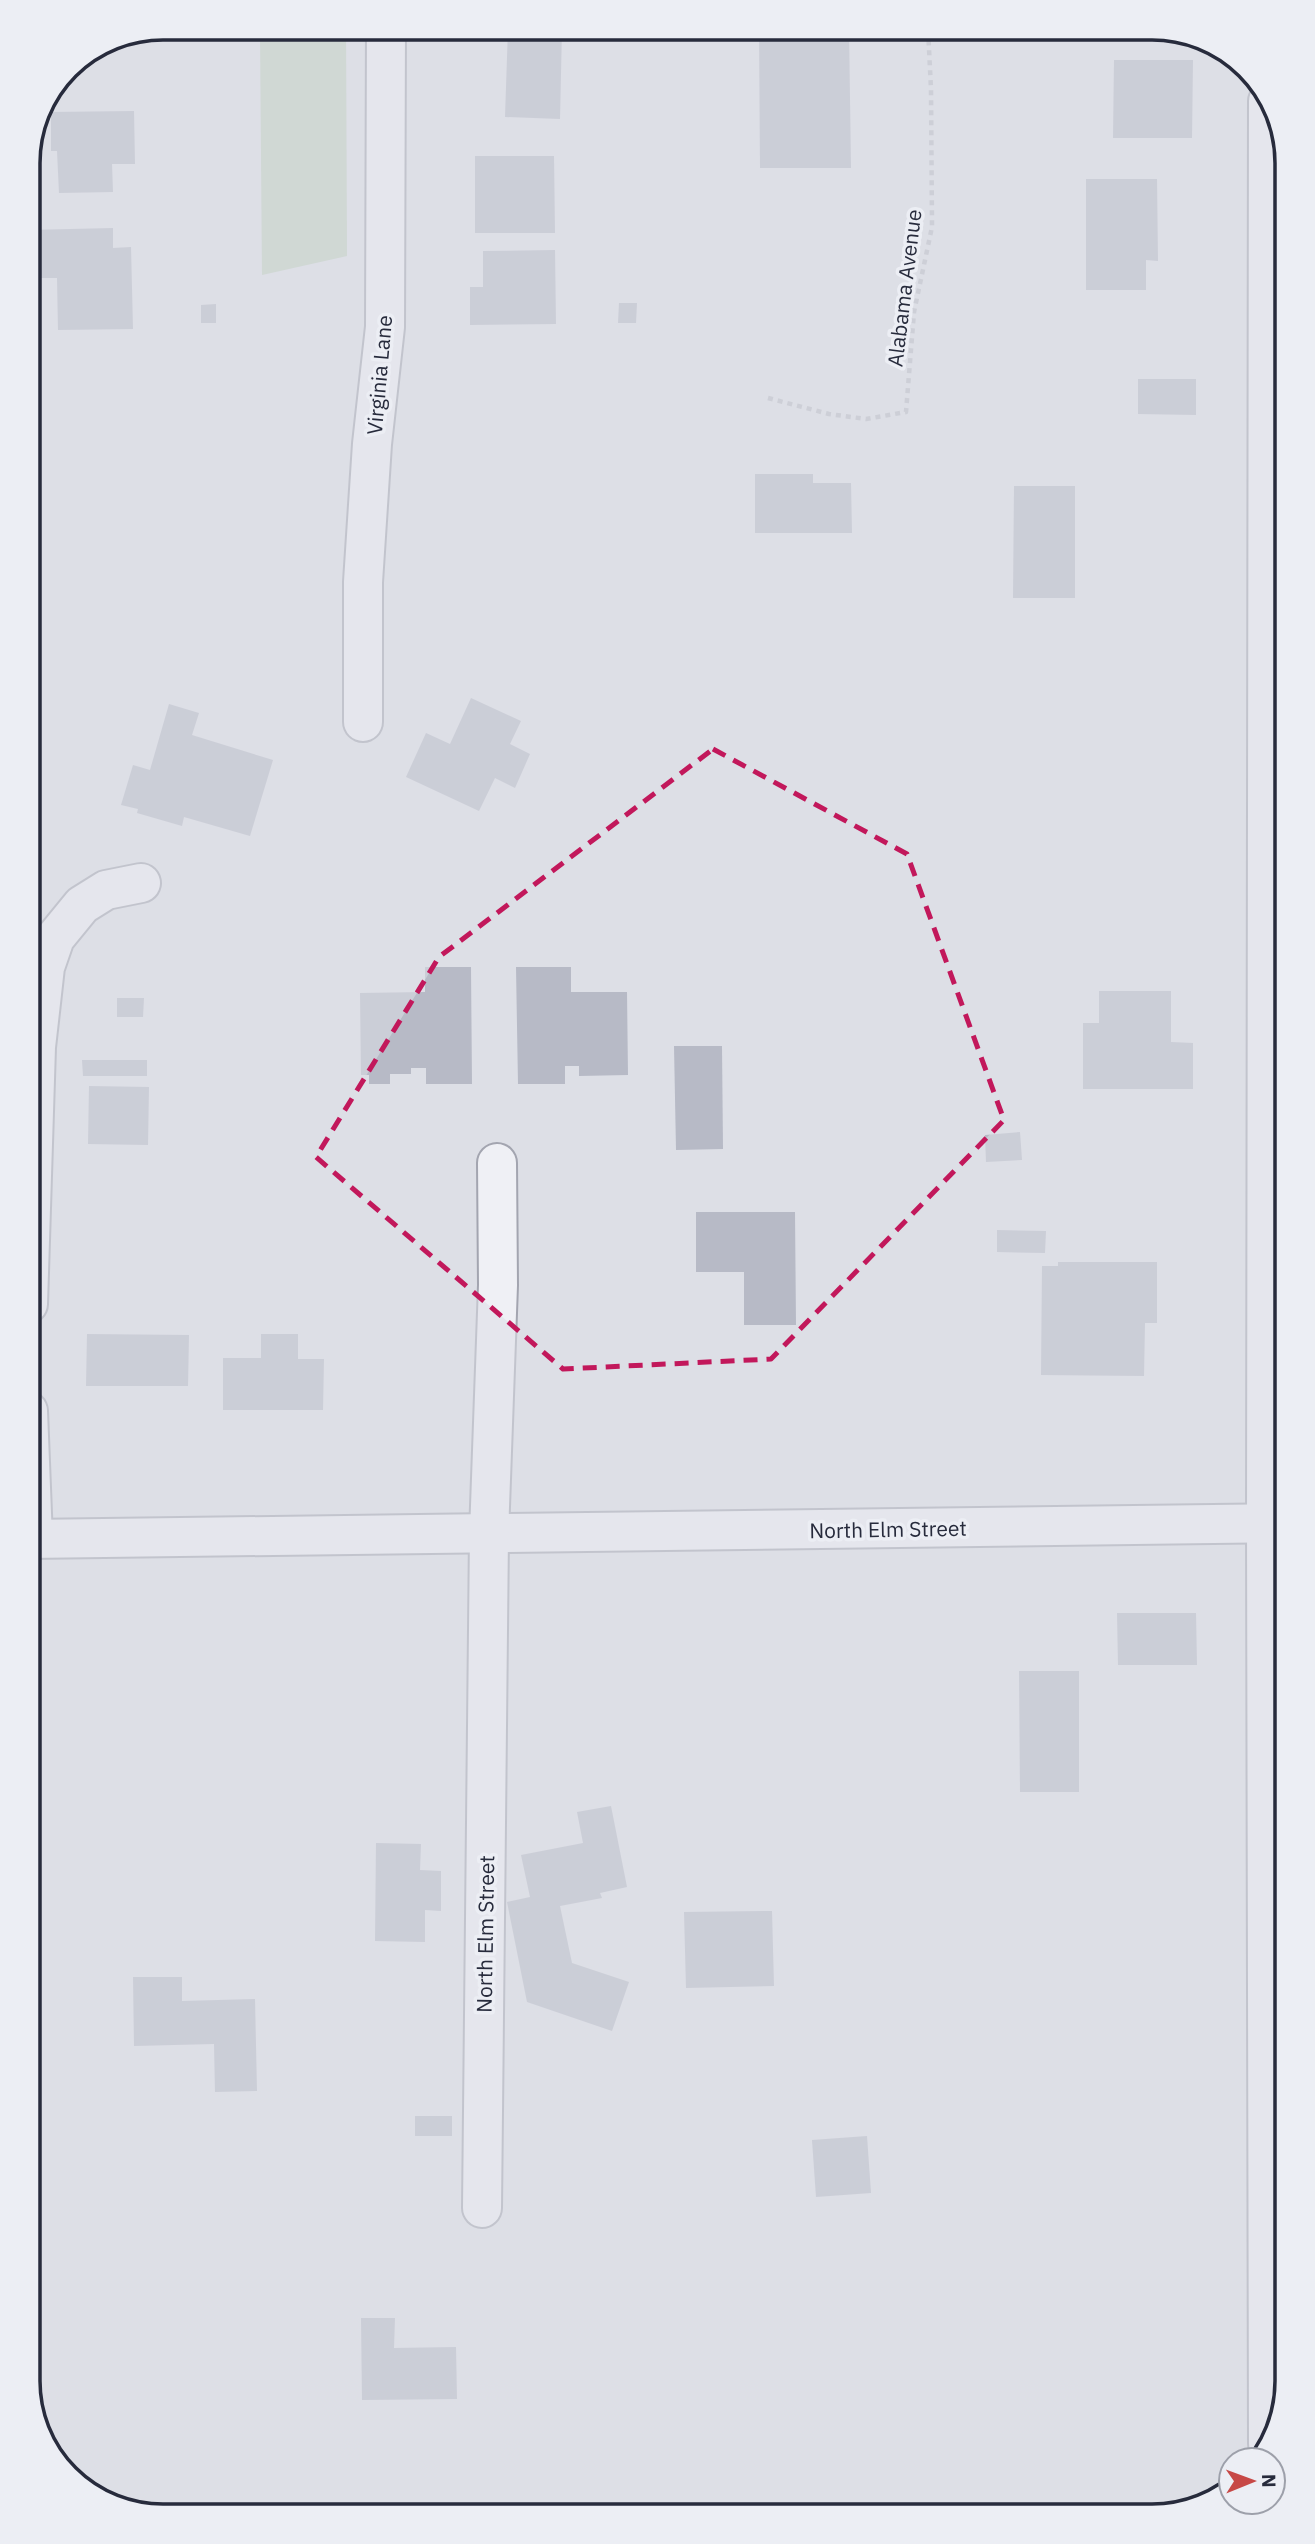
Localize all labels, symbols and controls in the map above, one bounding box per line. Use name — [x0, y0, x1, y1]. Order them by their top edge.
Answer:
street label: Alabama Avenue — [880, 208, 928, 368]
street label: Virginia Lane — [360, 314, 398, 436]
street label: North Elm Street — [809, 1514, 967, 1544]
street label: North Elm Street — [470, 1855, 500, 2013]
north arrow — [1217, 2446, 1287, 2516]
text: N — [1257, 2474, 1281, 2488]

